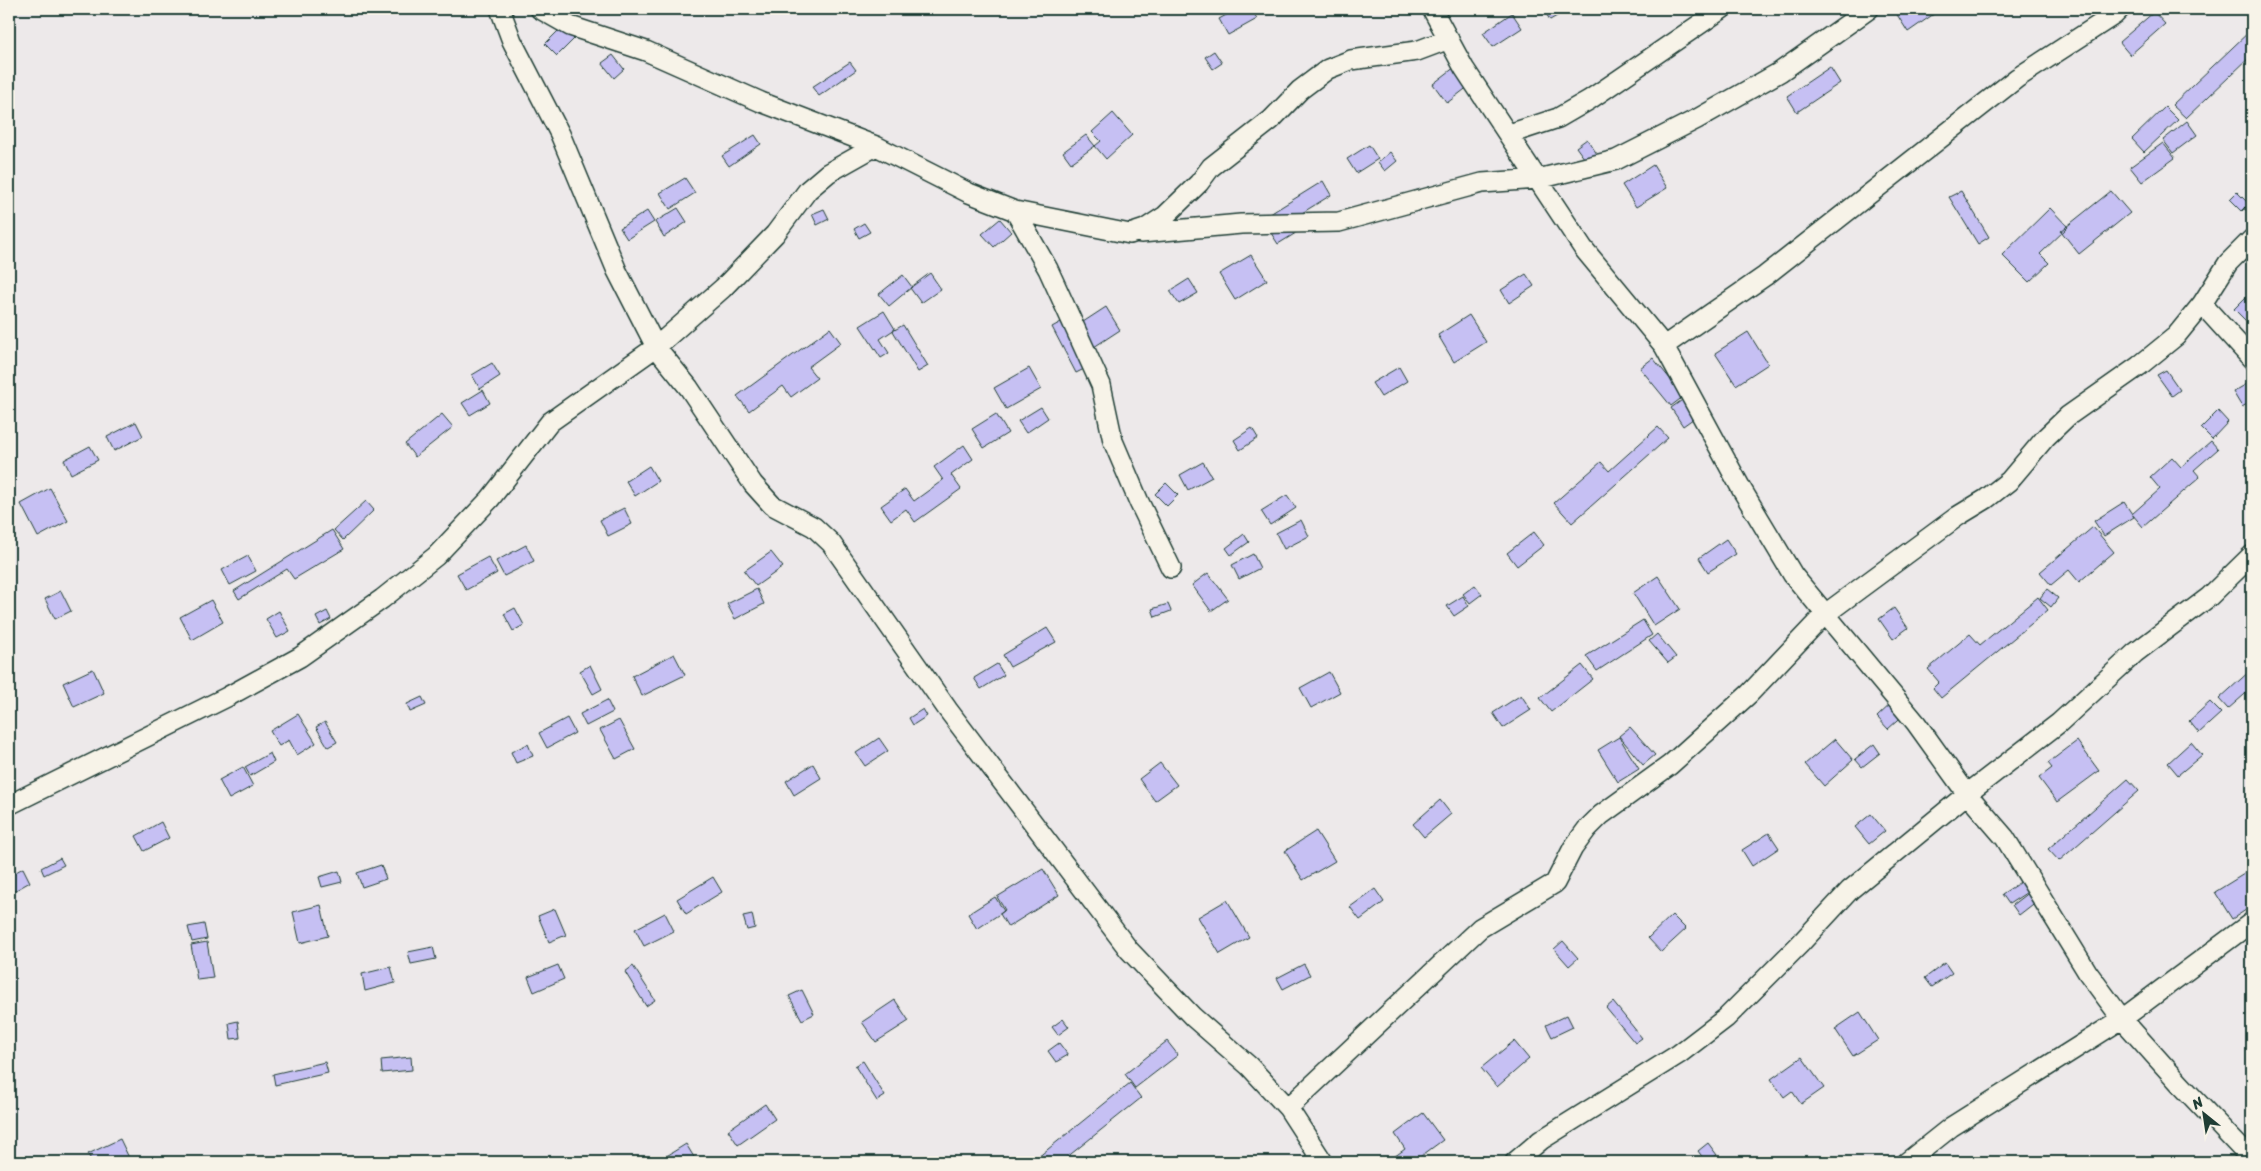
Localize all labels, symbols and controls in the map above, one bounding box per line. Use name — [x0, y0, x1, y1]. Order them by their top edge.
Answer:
north arrow — [2178, 1088, 2228, 1138]
text: N — [2186, 1090, 2208, 1117]

